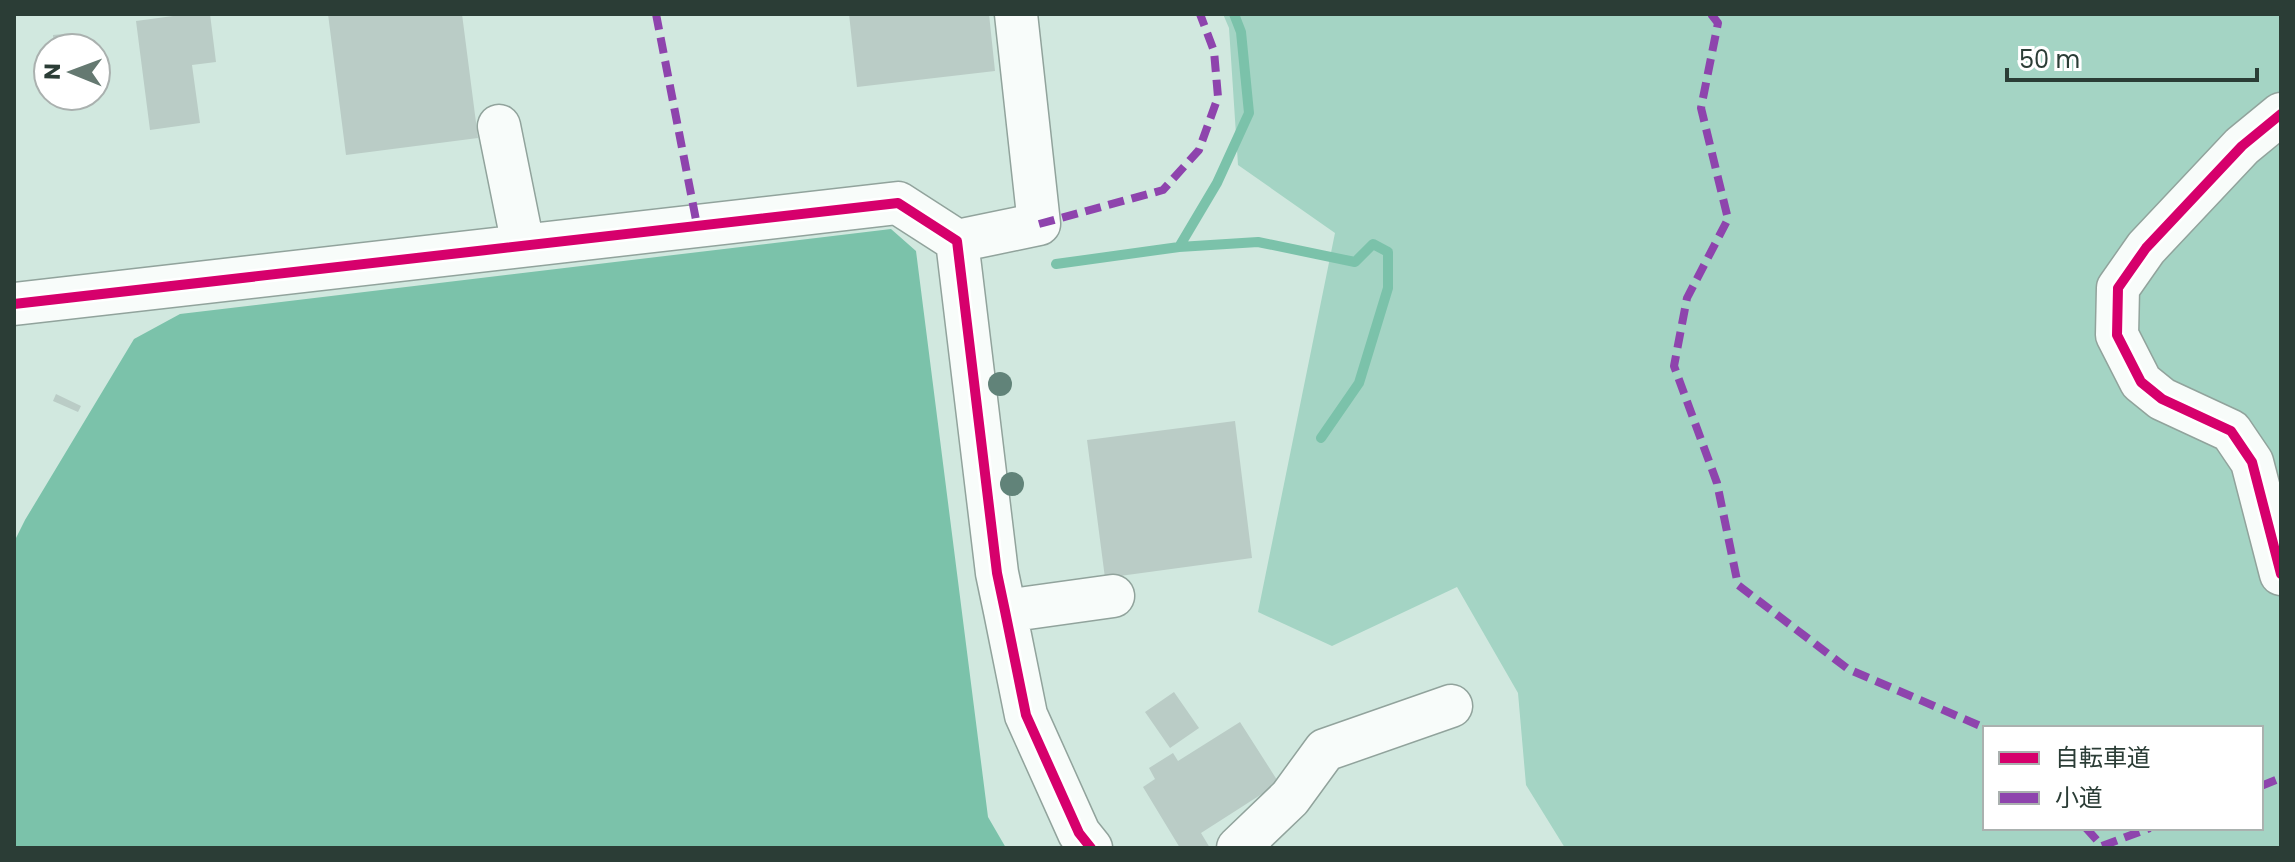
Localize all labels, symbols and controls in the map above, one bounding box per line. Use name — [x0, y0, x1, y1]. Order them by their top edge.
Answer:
north arrow — [32, 32, 112, 112]
scale bar — [2007, 32, 2257, 82]
text: 50 m — [2019, 43, 2080, 76]
text: N — [37, 63, 68, 80]
legend — [1983, 726, 2263, 830]
text: 自転車道 — [2055, 741, 2151, 774]
text: 小道 — [2055, 781, 2103, 814]

